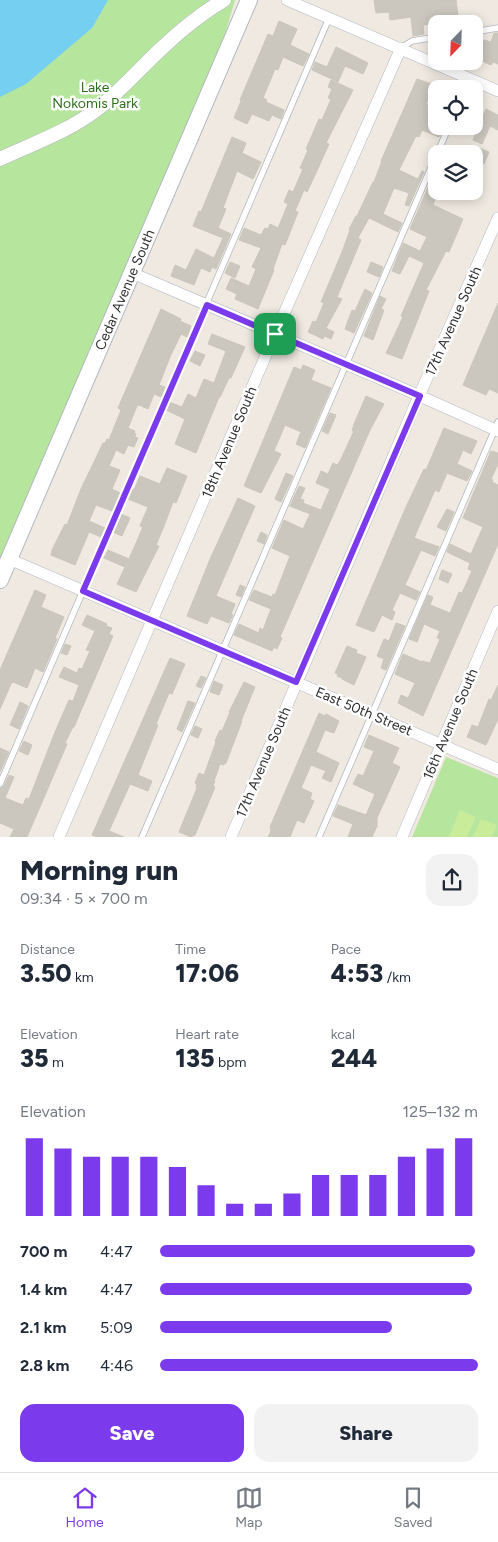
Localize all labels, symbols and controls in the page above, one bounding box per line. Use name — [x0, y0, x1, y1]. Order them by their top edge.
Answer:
north arrow — [428, 15, 482, 70]
map controls — [428, 15, 483, 200]
park label: Lake Nokomis Park — [52, 79, 138, 112]
button: locate — [428, 80, 483, 135]
button: layers — [428, 145, 483, 200]
street label: Cedar Avenue South — [92, 227, 159, 353]
street label: 17th Avenue South — [422, 264, 485, 379]
pin — [254, 313, 296, 355]
icon: arrive — [261, 320, 289, 348]
street label: 18th Avenue South — [198, 384, 261, 500]
street label: 16th Avenue South — [419, 666, 482, 782]
street label: East 50th Street — [313, 683, 415, 740]
street label: 17th Avenue South — [233, 704, 294, 820]
text: Morning run — [20, 853, 178, 887]
button: share — [426, 854, 478, 906]
text: 09:34 · 5 × 700 m — [20, 889, 148, 908]
text: Distance — [20, 941, 75, 958]
text: Time — [175, 941, 206, 958]
text: Pace — [331, 941, 361, 958]
text: 3.50 — [20, 958, 72, 988]
text: 17:06 — [175, 958, 239, 988]
text: 4:53 — [331, 958, 383, 988]
text: km — [72, 969, 94, 986]
text: /km — [383, 969, 411, 986]
text: Elevation — [20, 1026, 78, 1043]
text: Heart rate — [175, 1026, 239, 1043]
text: kcal — [331, 1026, 355, 1043]
text: 35 — [20, 1043, 49, 1073]
text: 135 — [175, 1043, 215, 1073]
text: 244 — [331, 1043, 377, 1073]
text: m — [49, 1054, 64, 1071]
text: bpm — [215, 1054, 246, 1071]
text: Elevation — [20, 1102, 86, 1121]
text: 125–132 m — [403, 1102, 478, 1121]
text: 700 m — [20, 1242, 67, 1261]
text: 4:47 — [100, 1242, 133, 1261]
text: 1.4 km — [20, 1280, 67, 1299]
text: 4:47 — [100, 1280, 133, 1299]
text: 2.1 km — [20, 1318, 66, 1337]
text: 5:09 — [100, 1318, 133, 1337]
text: 2.8 km — [20, 1356, 69, 1375]
text: 4:46 — [100, 1356, 133, 1375]
button: Save — [20, 1404, 244, 1462]
button: Share — [254, 1404, 478, 1462]
tab: Home — [66, 1484, 104, 1531]
tab: Map — [235, 1484, 263, 1531]
tab: Saved — [394, 1484, 432, 1531]

